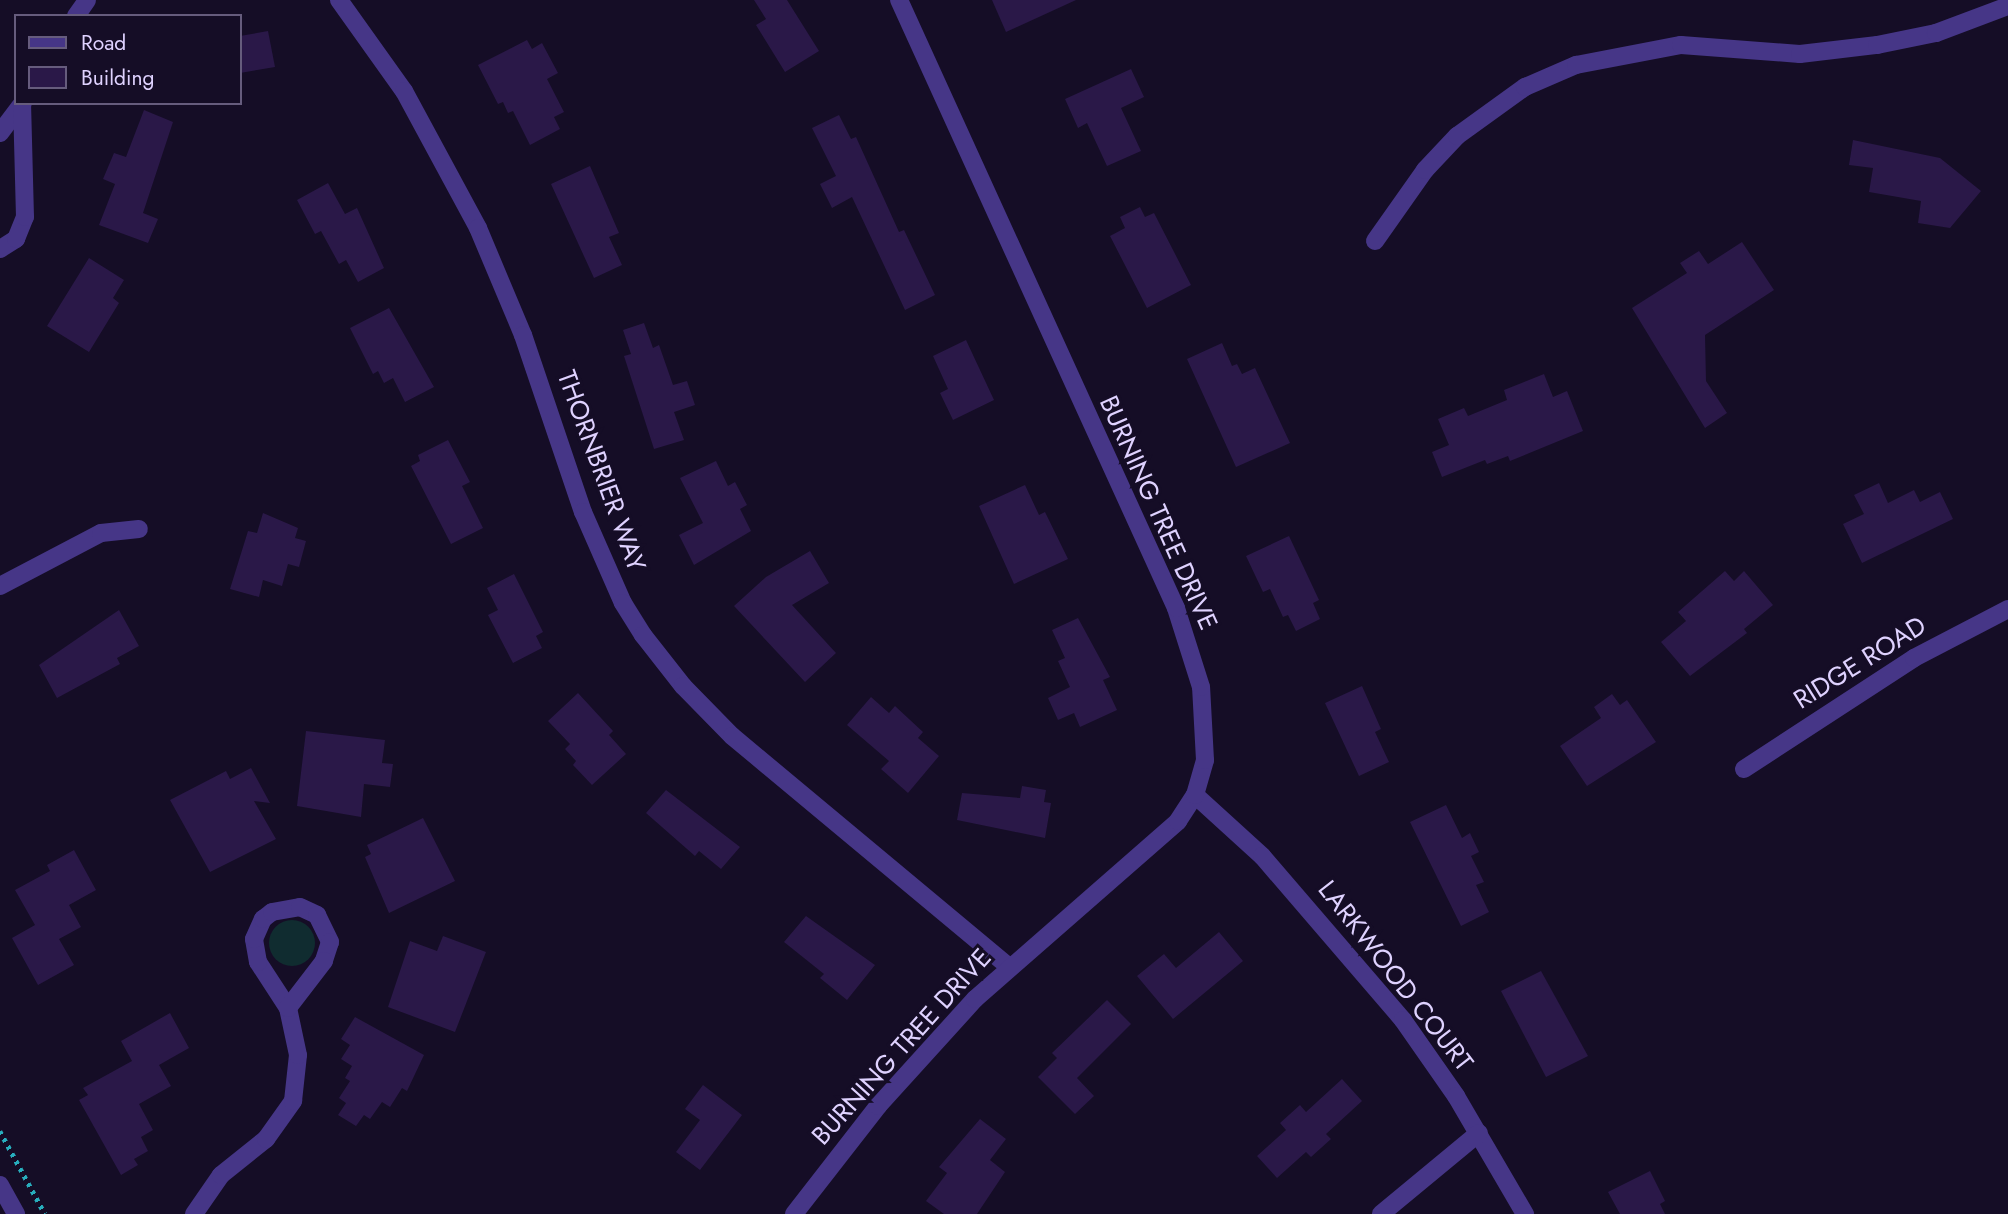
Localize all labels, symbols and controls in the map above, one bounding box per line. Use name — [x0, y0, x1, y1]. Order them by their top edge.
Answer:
legend — [14, 14, 242, 105]
text: Road — [81, 28, 126, 58]
text: Building — [81, 63, 154, 93]
street label: THORNBRIER WAY — [550, 366, 652, 576]
street label: BURNING TREE DRIVE — [1092, 391, 1224, 635]
street label: RIDGE ROAD — [1788, 610, 1932, 716]
street label: LARKWOOD COURT — [1311, 875, 1479, 1077]
street label: BURNING TREE DRIVE — [806, 943, 998, 1151]

